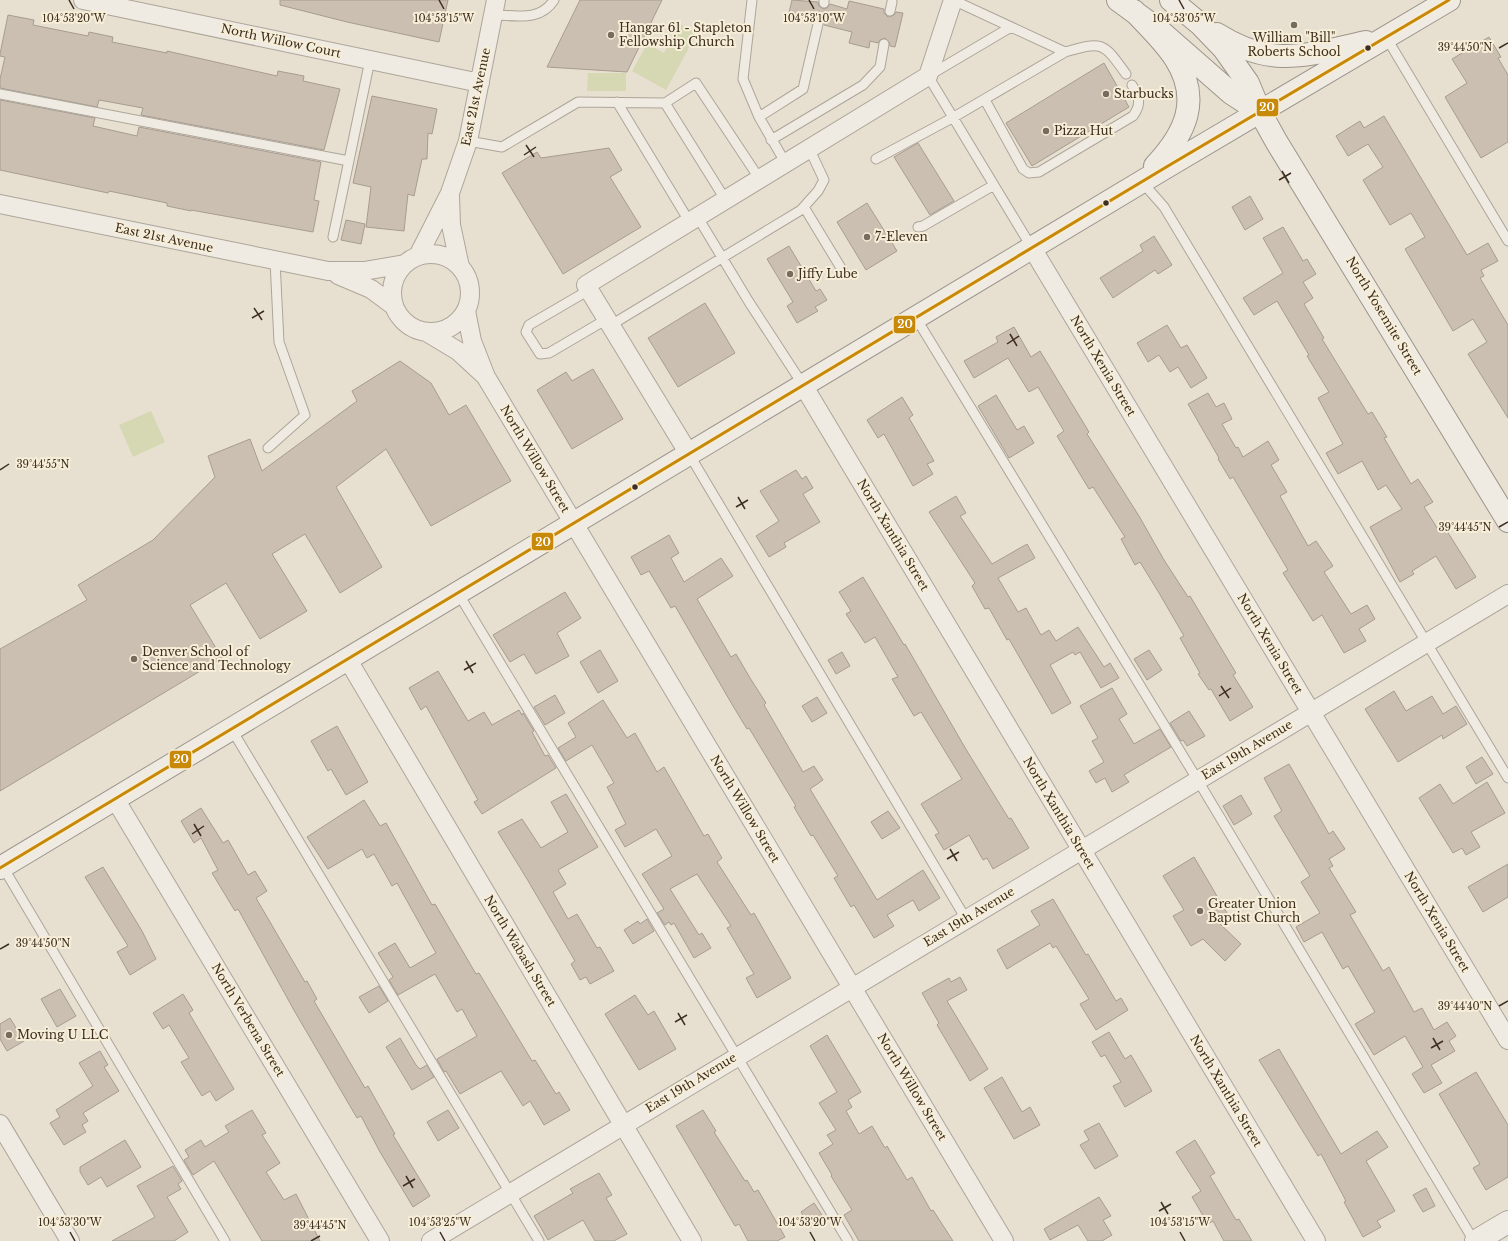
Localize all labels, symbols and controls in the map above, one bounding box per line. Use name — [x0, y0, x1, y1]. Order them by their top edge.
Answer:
text: 104°53'20"W — [42, 12, 106, 25]
text: 104°53'15"W — [414, 12, 474, 25]
text: 104°53'10"W — [783, 12, 845, 25]
text: 104°53'05"W — [1153, 12, 1216, 25]
street label: North Willow Court — [220, 20, 343, 61]
place label: Hangar 61 - Stapleton Fellowship Church — [619, 20, 752, 49]
marker: William "Bill" Roberts School — [1289, 20, 1299, 30]
marker: Hangar 61 - Stapleton Fellowship Church — [606, 30, 616, 40]
place label: William "Bill" Roberts School — [1247, 30, 1341, 59]
text: 39°44'50"N — [1438, 41, 1492, 54]
unlabelled marker — [1363, 43, 1373, 53]
street label: East 21st Avenue — [458, 46, 493, 147]
place label: Starbucks — [1114, 86, 1174, 101]
marker: Starbucks — [1101, 89, 1111, 99]
line badge: 20 — [1256, 98, 1279, 117]
text: 20 — [1259, 100, 1275, 114]
place label: Pizza Hut — [1054, 123, 1114, 138]
marker: Pizza Hut — [1041, 126, 1051, 136]
unlabelled marker — [1101, 198, 1111, 208]
street label: East 21st Avenue — [114, 220, 215, 255]
place label: 7-Eleven — [875, 229, 928, 244]
marker: 7-Eleven — [862, 232, 872, 242]
street label: North Yosemite Street — [1343, 254, 1426, 378]
place label: Jiffy Lube — [796, 266, 858, 281]
marker: Jiffy Lube — [785, 269, 795, 279]
street label: North Xenia Street — [1067, 313, 1140, 419]
line badge: 20 — [893, 315, 916, 334]
text: 20 — [897, 317, 913, 331]
street label: North Willow Street — [497, 402, 574, 516]
text: 39°44'55"N — [16, 458, 70, 471]
street label: North Xanthia Street — [854, 476, 933, 594]
unlabelled marker — [630, 482, 640, 492]
text: 39°44'45"N — [1438, 521, 1492, 534]
line badge: 20 — [531, 532, 554, 551]
text: 20 — [535, 535, 551, 549]
street label: North Xenia Street — [1234, 591, 1307, 697]
place label: Denver School of Science and Technology — [142, 644, 291, 673]
marker: Denver School of Science and Technology — [129, 654, 139, 664]
street label: East 19th Avenue — [1199, 716, 1295, 783]
line badge: 20 — [169, 750, 192, 769]
text: 20 — [173, 752, 189, 766]
street label: North Willow Street — [707, 752, 784, 866]
street label: North Xanthia Street — [1020, 754, 1099, 872]
street label: North Xenia Street — [1401, 869, 1474, 975]
street label: East 19th Avenue — [921, 883, 1017, 950]
street label: North Wabash Street — [481, 892, 560, 1010]
place label: Greater Union Baptist Church — [1208, 896, 1300, 925]
marker: Greater Union Baptist Church — [1195, 906, 1205, 916]
text: 39°44'50"N — [16, 937, 70, 950]
street label: North Verbena Street — [209, 960, 289, 1080]
text: 39°44'40"N — [1438, 1000, 1492, 1013]
place label: Moving U LLC — [17, 1027, 108, 1042]
marker: Moving U LLC — [4, 1030, 14, 1040]
street label: North Willow Street — [874, 1030, 951, 1144]
street label: North Xanthia Street — [1187, 1032, 1266, 1150]
street label: East 19th Avenue — [643, 1049, 739, 1116]
text: 104°53'30"W — [38, 1216, 102, 1229]
text: 104°53'25"W — [409, 1216, 471, 1229]
text: 104°53'20"W — [778, 1216, 842, 1229]
text: 104°53'15"W — [1150, 1216, 1210, 1229]
text: 39°44'45"N — [293, 1219, 347, 1232]

